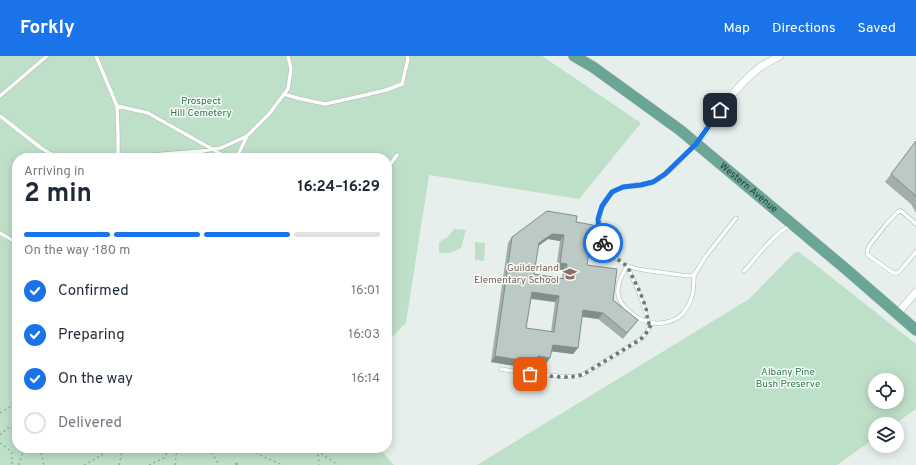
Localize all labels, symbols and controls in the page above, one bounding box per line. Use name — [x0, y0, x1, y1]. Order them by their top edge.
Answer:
text: Forkly — [20, 16, 75, 40]
text: Map — [724, 20, 750, 37]
text: Directions — [772, 20, 836, 37]
text: Saved — [858, 20, 896, 37]
pin — [703, 93, 737, 127]
park label: Prospect Hill Cemetery — [170, 95, 232, 120]
icon: home — [709, 99, 731, 121]
street label: Western Avenue — [717, 159, 781, 216]
text: Arriving in — [24, 164, 85, 180]
text: 2 min — [24, 178, 92, 211]
text: 16:24–16:29 — [298, 178, 380, 197]
courier — [583, 223, 623, 263]
icon: bike — [592, 232, 614, 254]
text: On the way · 180 m — [24, 243, 130, 259]
place label: Guilderland Elementary School — [474, 262, 559, 287]
school or university icon: Guilderland Elementary School — [562, 266, 578, 282]
icon: check — [24, 280, 46, 302]
text: Confirmed — [58, 282, 129, 301]
text: 16:01 — [351, 283, 380, 299]
icon: check — [24, 324, 46, 346]
text: Preparing — [58, 326, 125, 345]
text: 16:03 — [348, 327, 380, 343]
pin — [513, 357, 547, 391]
icon: bag — [519, 363, 541, 385]
park label: Albany Pine Bush Preserve — [756, 366, 820, 391]
icon: check — [24, 368, 46, 390]
text: On the way — [58, 370, 133, 389]
text: 16:14 — [352, 371, 380, 387]
map controls — [868, 373, 904, 453]
button: locate — [868, 373, 904, 409]
text: Delivered — [58, 414, 122, 433]
button: layers — [868, 417, 904, 453]

